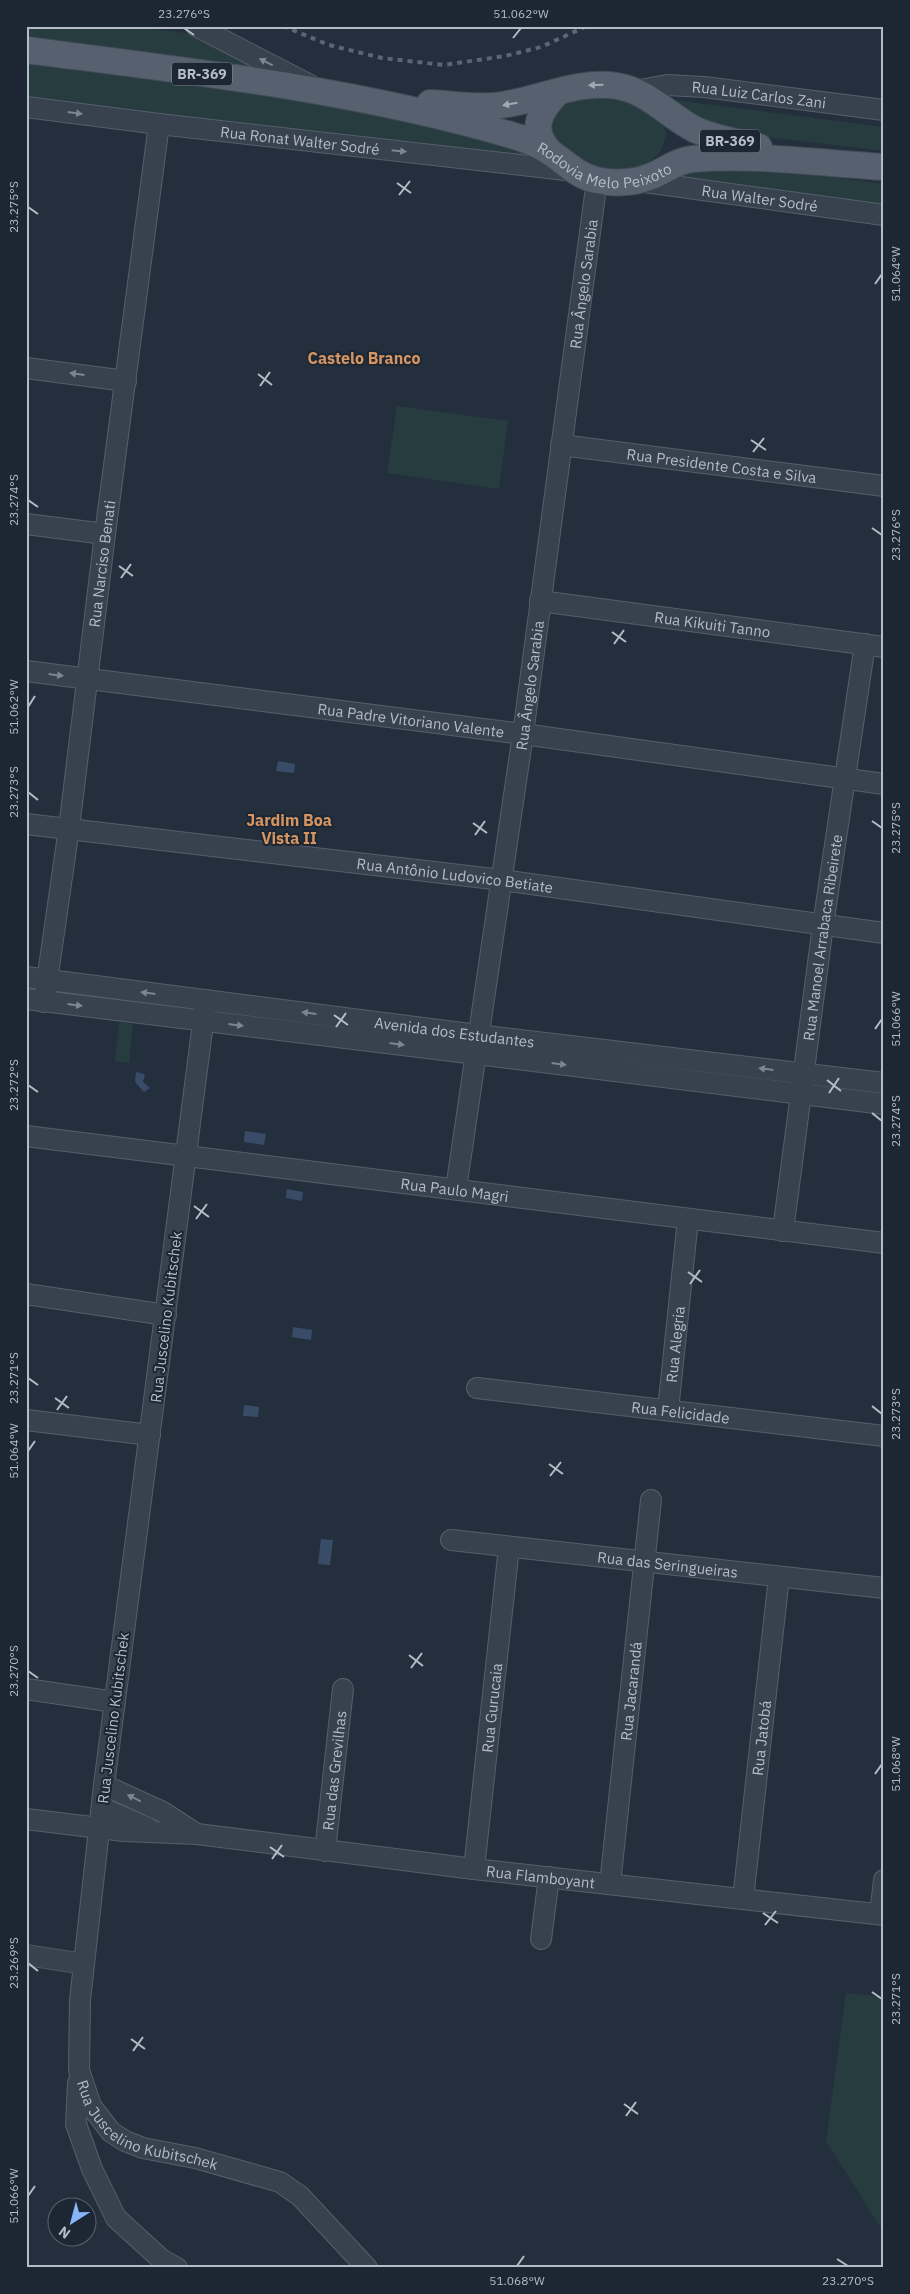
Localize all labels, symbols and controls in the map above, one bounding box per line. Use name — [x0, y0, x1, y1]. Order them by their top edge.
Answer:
text: 23.276°S — [158, 6, 210, 21]
text: 51.062°W — [493, 6, 549, 21]
one-way arrow — [259, 58, 273, 66]
road number: BR-369 — [172, 62, 232, 86]
street label: Rua Luiz Carlos Zani — [691, 77, 827, 112]
one-way arrow — [588, 81, 604, 89]
one-way arrow — [502, 100, 518, 108]
one-way arrow — [67, 109, 83, 117]
street label: Rua Ronat Walter Sodré — [219, 122, 381, 158]
road number: BR-369 — [700, 130, 760, 152]
street label: Rodovia Melo Peixoto — [534, 137, 675, 192]
one-way arrow — [391, 147, 407, 155]
text: 23.275°S — [6, 181, 21, 233]
street label: Rua Walter Sodré — [701, 181, 819, 215]
street label: Rua Ângelo Sarabia — [565, 218, 601, 350]
text: 51.064°W — [888, 246, 903, 302]
district label: Castelo Branco — [308, 348, 420, 368]
one-way arrow — [69, 370, 85, 378]
street label: Rua Presidente Costa e Silva — [626, 444, 818, 487]
text: 23.274°S — [6, 474, 21, 526]
street label: Rua Narciso Benati — [84, 499, 119, 628]
text: 23.276°S — [888, 509, 903, 561]
street label: Rua Kikuiti Tanno — [653, 607, 772, 641]
street label: Rua Ângelo Sarabia — [511, 619, 548, 751]
one-way arrow — [49, 671, 65, 679]
text: 51.062°W — [6, 679, 21, 735]
street label: Rua Padre Vitoriano Valente — [316, 699, 505, 741]
text: 23.273°S — [6, 766, 21, 818]
text: 23.275°S — [888, 802, 903, 854]
district label: Jardim Boa Vista II — [246, 810, 332, 848]
street label: Rua Manoel Arrabaca Ribeirete — [798, 833, 846, 1042]
street label: Rua Antônio Ludovico Betiate — [356, 853, 554, 897]
one-way arrow — [140, 989, 156, 997]
text: 51.066°W — [888, 991, 903, 1047]
one-way arrow — [67, 1001, 83, 1009]
one-way arrow — [301, 1009, 317, 1017]
street label: Avenida dos Estudantes — [373, 1012, 536, 1051]
one-way arrow — [228, 1021, 244, 1029]
one-way arrow — [390, 1040, 406, 1048]
text: 23.272°S — [6, 1059, 21, 1111]
one-way arrow — [551, 1060, 567, 1068]
one-way arrow — [758, 1065, 774, 1073]
text: 23.274°S — [888, 1095, 903, 1147]
street label: Rua Paulo Magri — [400, 1173, 510, 1206]
street label: Rua Juscelino Kubitschek — [146, 1230, 186, 1404]
street label: Rua Alegria — [661, 1305, 688, 1384]
text: 23.271°S — [6, 1352, 21, 1404]
text: 23.273°S — [888, 1388, 903, 1440]
street label: Rua Felicidade — [630, 1397, 731, 1427]
text: 51.064°W — [6, 1423, 21, 1479]
street label: Rua das Seringueiras — [596, 1547, 739, 1581]
street label: Rua Juscelino Kubitschek — [93, 1631, 133, 1805]
street label: Rua Jacarandá — [616, 1641, 645, 1742]
text: 23.270°S — [6, 1645, 21, 1697]
street label: Rua Gurucaia — [477, 1662, 506, 1754]
street label: Rua Jatobá — [747, 1699, 775, 1777]
street label: Rua das Grevilhas — [318, 1710, 350, 1831]
text: 51.068°W — [888, 1736, 903, 1792]
one-way arrow — [127, 1794, 141, 1802]
street label: Rua Flamboyant — [485, 1861, 596, 1892]
text: 23.269°S — [6, 1937, 21, 1989]
text: 23.271°S — [888, 1973, 903, 2025]
street label: Rua Juscelino Kubitschek — [73, 2077, 220, 2174]
text: 51.066°W — [6, 2168, 21, 2224]
north arrow — [48, 2196, 98, 2246]
text: N — [55, 2222, 74, 2243]
text: 51.068°W — [489, 2273, 545, 2288]
text: 23.270°S — [822, 2273, 874, 2288]

